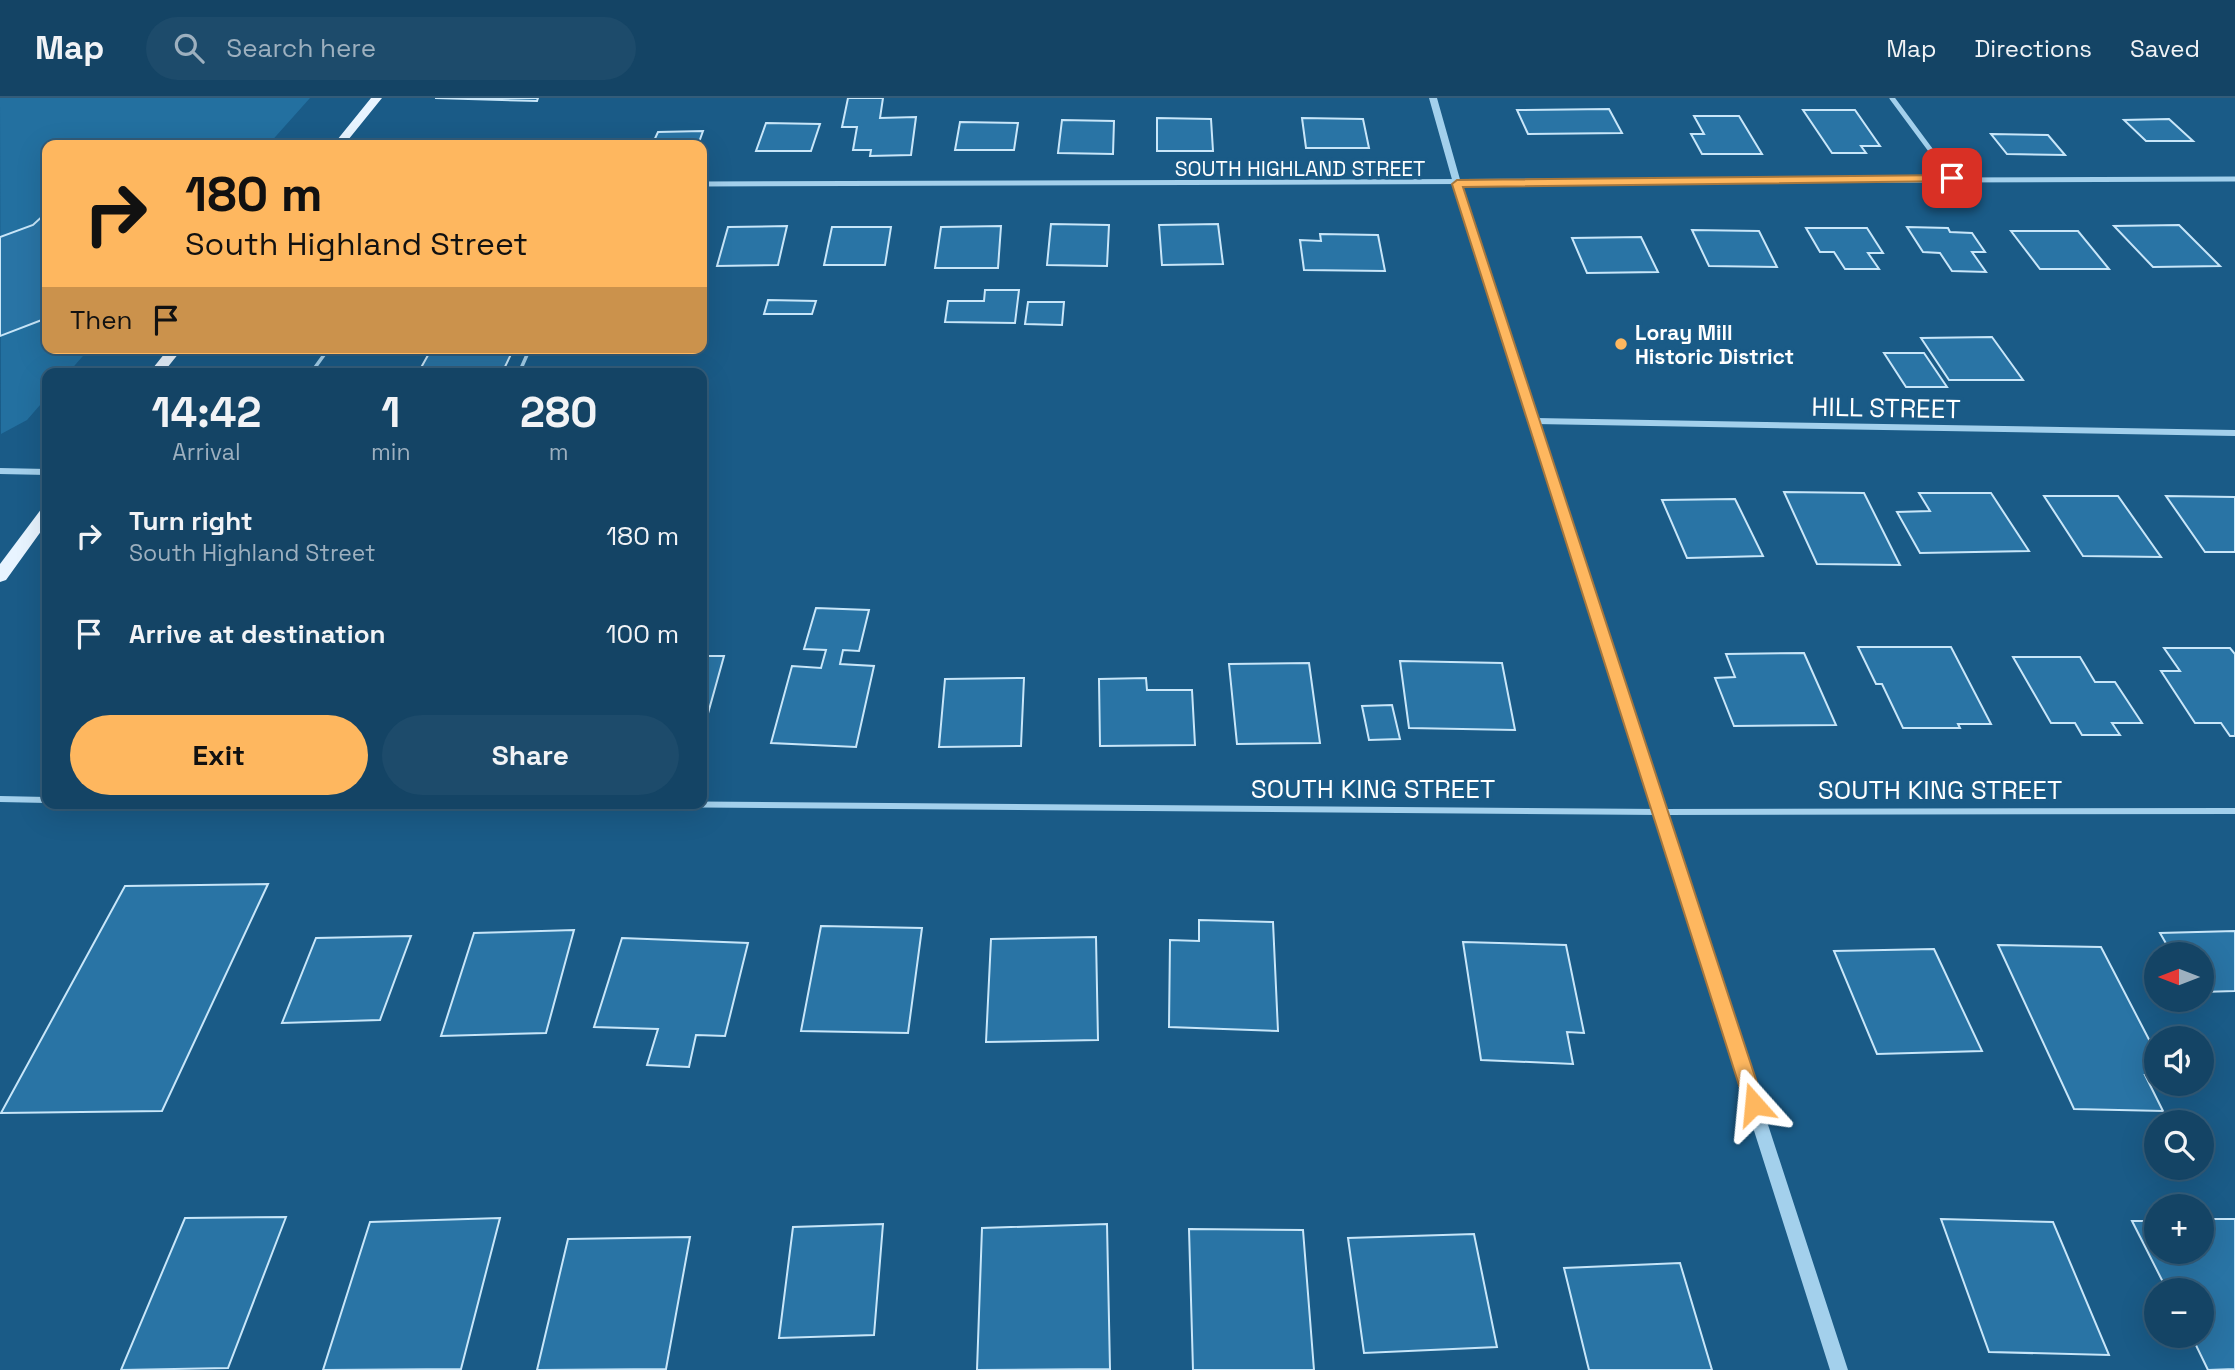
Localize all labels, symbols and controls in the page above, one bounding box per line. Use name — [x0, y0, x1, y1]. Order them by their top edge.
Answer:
search box — [146, 17, 636, 80]
text: Map — [35, 27, 104, 69]
icon: search — [170, 29, 208, 67]
text: Search here — [226, 31, 376, 65]
text: Map — [1886, 33, 1936, 64]
text: Directions — [1974, 33, 2092, 64]
text: Saved — [2130, 33, 2200, 64]
pin — [1922, 148, 1982, 208]
street label: SOUTH HIGHLAND STREET — [1175, 155, 1425, 182]
icon: arrive — [1933, 159, 1971, 197]
text: 180 m — [185, 163, 323, 225]
icon: right — [70, 168, 161, 259]
text: South Highland Street — [185, 224, 528, 264]
icon: arrive — [147, 301, 185, 339]
text: Then — [70, 303, 133, 337]
place label: Loray Mill Historic District — [1635, 319, 1794, 370]
marker: Loray Mill Historic District — [1613, 336, 1629, 352]
text: 14:42 — [152, 386, 261, 439]
text: 1 — [381, 386, 400, 439]
text: 280 — [520, 386, 597, 439]
street label: HILL STREET — [1811, 390, 1961, 426]
text: Arrival — [172, 437, 241, 467]
text: min — [371, 437, 410, 467]
text: m — [549, 437, 569, 467]
text: Turn right — [129, 504, 253, 538]
icon: right — [70, 517, 108, 555]
text: 180 m — [606, 519, 679, 553]
text: South Highland Street — [129, 538, 376, 568]
icon: arrive — [70, 615, 108, 653]
text: Arrive at destination — [129, 617, 386, 651]
text: 100 m — [606, 617, 679, 651]
button: Exit — [70, 715, 368, 795]
button: Share — [382, 715, 679, 795]
street label: SOUTH KING STREET — [1251, 772, 1495, 806]
street label: SOUTH KING STREET — [1818, 773, 2062, 807]
north arrow — [2144, 942, 2214, 1012]
map controls — [2144, 942, 2214, 1348]
button: sound — [2144, 1026, 2214, 1096]
position arrow — [1717, 1067, 1791, 1141]
button: search — [2144, 1110, 2214, 1180]
button: + — [2144, 1194, 2214, 1264]
button: − — [2144, 1278, 2214, 1348]

